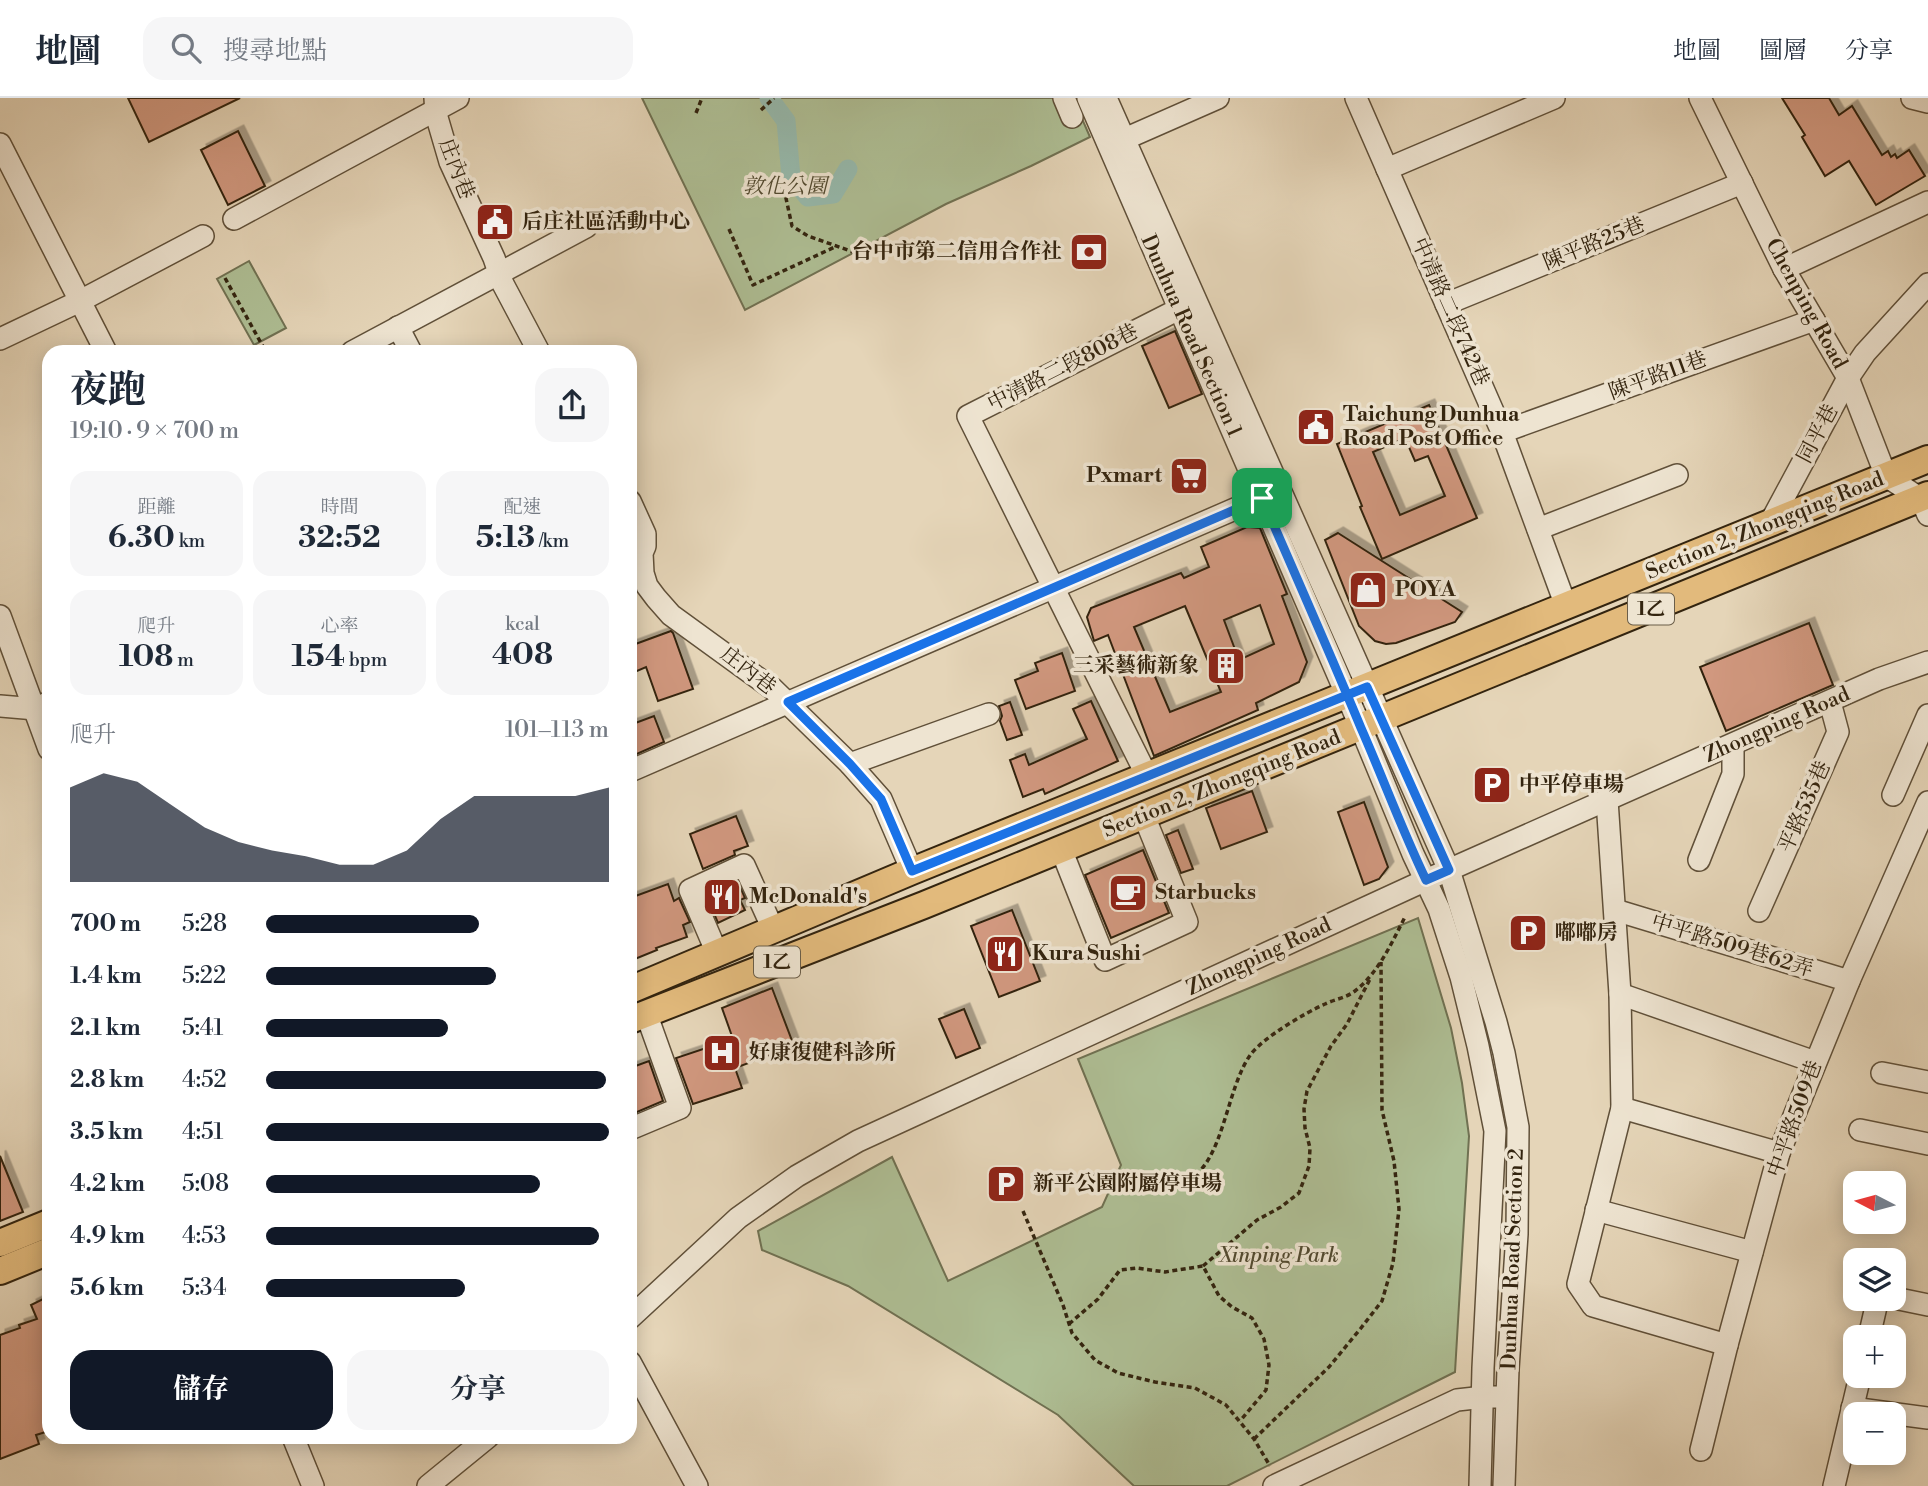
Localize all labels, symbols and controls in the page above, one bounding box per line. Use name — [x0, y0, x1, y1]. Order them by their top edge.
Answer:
search box — [143, 17, 633, 80]
icon: search — [167, 29, 205, 67]
text: 地圖 — [35, 32, 101, 73]
text: 搜尋地點 — [223, 35, 327, 67]
text: 地圖 — [1673, 36, 1721, 66]
text: 圖層 — [1759, 36, 1807, 66]
text: 分享 — [1845, 36, 1893, 66]
street label: 庄內巷 — [433, 135, 479, 203]
park label: 敦化公園 — [743, 174, 830, 200]
public building icon: 后庄社區活動中心 — [474, 201, 516, 243]
place label: 后庄社區活動中心 — [522, 209, 690, 235]
street label: 陳平路25巷 — [1539, 212, 1649, 276]
bank icon: 台中市第二信用合作社 — [1068, 231, 1110, 273]
street label: Dunhua Road Section 1 — [1135, 231, 1247, 441]
street label: 中清路二段742巷 — [1406, 234, 1494, 390]
street label: Chenping Road — [1759, 234, 1853, 374]
place label: 台中市第二信用合作社 — [852, 239, 1062, 265]
street label: 中清路二段808巷 — [983, 319, 1143, 417]
street label: 陳平路11巷 — [1605, 346, 1711, 406]
text: 夜跑 — [70, 367, 146, 414]
button: share — [535, 368, 609, 442]
street label: 同平巷 — [1792, 400, 1844, 468]
place label: Taichung Dunhua Road Post Office — [1343, 402, 1520, 452]
public building icon: Taichung Dunhua Road Post Office — [1295, 406, 1337, 448]
text: 19:10 · 9 × 700 m — [70, 417, 239, 445]
supermarket icon: Pxmart — [1168, 455, 1210, 497]
place label: Pxmart — [1086, 463, 1163, 489]
street label: Section 2, Zhongqing Road — [1642, 466, 1888, 586]
pin — [1232, 468, 1292, 528]
icon: arrive — [1243, 479, 1281, 517]
text: 距離 — [137, 495, 176, 519]
text: 時間 — [320, 495, 359, 519]
text: 配速 — [503, 495, 542, 519]
text: 6.30 — [108, 519, 175, 557]
text: 32:52 — [298, 519, 381, 557]
text: 5:13 — [476, 519, 535, 557]
text: km — [175, 529, 205, 553]
text: /km — [535, 529, 569, 553]
shop icon: POYA — [1347, 569, 1389, 611]
place label: POYA — [1395, 577, 1456, 603]
road number: 1乙 — [1628, 594, 1674, 624]
text: kcal — [505, 612, 540, 636]
text: 爬升 — [137, 614, 176, 638]
text: 心率 — [320, 614, 359, 638]
text: 408 — [492, 636, 553, 674]
text: 108 — [119, 638, 173, 676]
text: 154 — [292, 638, 345, 676]
street label: 庄內巷 — [715, 641, 781, 701]
building icon: 三采藝術新象 — [1205, 645, 1247, 687]
text: m — [173, 648, 194, 672]
text: bpm — [345, 648, 387, 672]
place label: 三采藝術新象 — [1073, 653, 1199, 679]
street label: Zhongping Road — [1700, 681, 1854, 769]
text: 101–113 m — [505, 716, 609, 744]
text: 爬升 — [70, 721, 116, 749]
street label: Section 2, Zhongqing Road — [1099, 724, 1345, 844]
street label: 平路535巷 — [1773, 757, 1837, 857]
parking icon: 中平停車場 — [1471, 764, 1513, 806]
place label: 中平停車場 — [1519, 772, 1624, 798]
cafe icon: Starbucks — [1107, 872, 1149, 914]
restaurant icon: McDonald's — [701, 876, 743, 918]
place label: Starbucks — [1155, 880, 1256, 906]
place label: McDonald's — [749, 884, 867, 910]
street label: 中平路509巷62弄 — [1648, 909, 1816, 983]
text: 700 m — [70, 910, 141, 938]
text: 5:28 — [182, 910, 227, 938]
street label: Zhongping Road — [1182, 912, 1336, 1002]
parking icon: 嘟嘟房 — [1507, 912, 1549, 954]
place label: 嘟嘟房 — [1555, 920, 1618, 946]
restaurant icon: Kura Sushi — [984, 933, 1026, 975]
place label: Kura Sushi — [1032, 941, 1141, 967]
road number: 1乙 — [754, 946, 800, 978]
text: 1.4 km — [70, 962, 142, 990]
text: 5:22 — [182, 962, 226, 990]
text: 2.1 km — [70, 1014, 141, 1042]
text: 5:41 — [182, 1014, 223, 1042]
hospital icon: 好康復健科診所 — [701, 1032, 743, 1074]
place label: 好康復健科診所 — [749, 1040, 896, 1066]
street label: 中平路509巷 — [1762, 1057, 1828, 1181]
text: 2.8 km — [70, 1066, 144, 1094]
text: 4:52 — [182, 1066, 227, 1094]
text: 3.5 km — [70, 1118, 143, 1146]
text: 4:51 — [182, 1118, 223, 1146]
street label: Dunhua Road Section 2 — [1496, 1148, 1530, 1370]
parking icon: 新平公園附屬停車場 — [985, 1163, 1027, 1205]
text: 4.2 km — [70, 1170, 145, 1198]
text: 5:08 — [182, 1170, 229, 1198]
place label: 新平公園附屬停車場 — [1033, 1171, 1222, 1197]
north arrow — [1843, 1171, 1906, 1234]
map controls — [1843, 1171, 1906, 1465]
text: 4.9 km — [70, 1222, 145, 1250]
text: 4:53 — [182, 1222, 226, 1250]
park label: Xinping Park — [1217, 1243, 1339, 1269]
button: layers — [1843, 1248, 1906, 1311]
text: 5.6 km — [70, 1274, 144, 1302]
text: 5:34 — [182, 1274, 227, 1302]
button: + — [1843, 1325, 1906, 1388]
button: 儲存 — [70, 1350, 333, 1430]
button: 分享 — [347, 1350, 609, 1430]
button: − — [1843, 1402, 1906, 1465]

